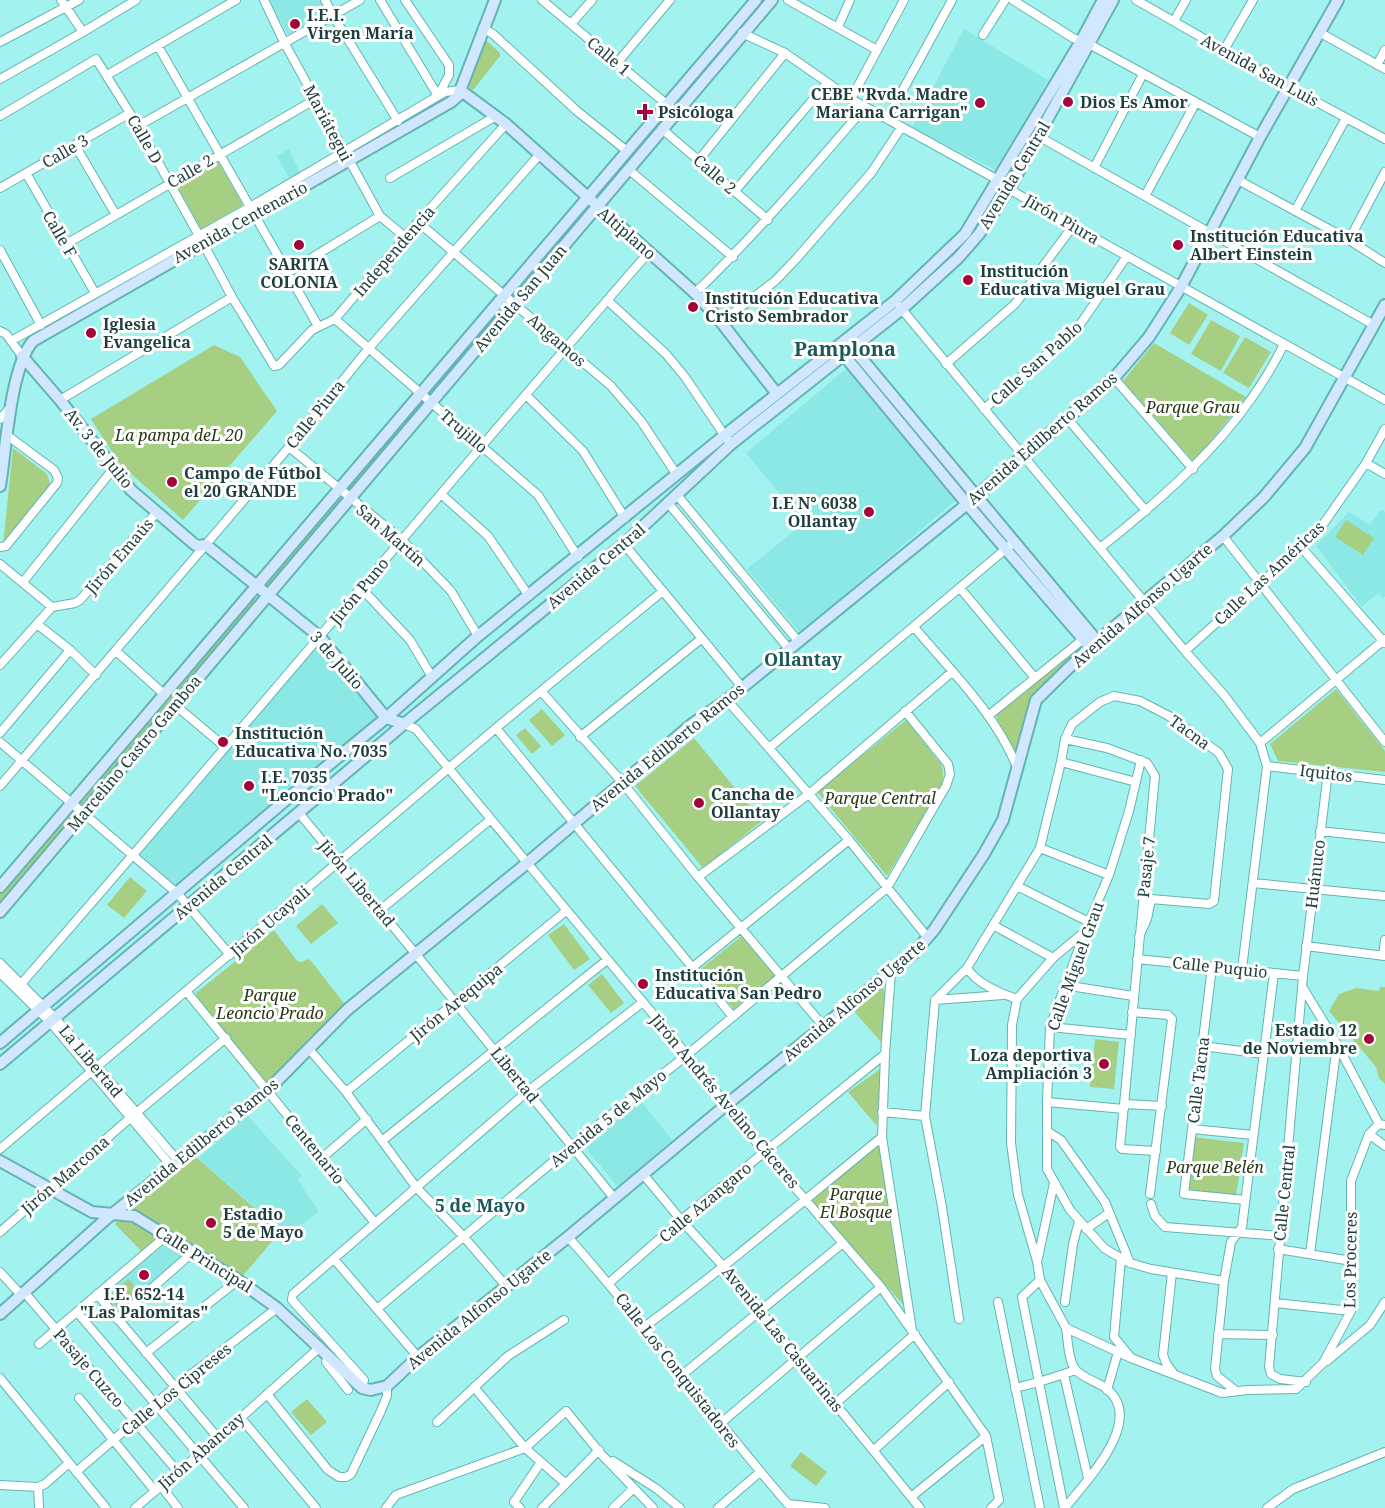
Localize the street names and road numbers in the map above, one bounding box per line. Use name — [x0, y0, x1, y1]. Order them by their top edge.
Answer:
street label: Avenida San Luis — [1197, 29, 1323, 111]
street label: Calle 1 — [583, 31, 635, 81]
street label: Mariátegui — [299, 81, 357, 165]
street label: Calle D — [122, 111, 168, 167]
street label: Avenida Central — [973, 117, 1055, 233]
street label: Calle 3 — [38, 129, 92, 173]
street label: Calle 2 — [163, 149, 217, 193]
street label: Calle 2 — [689, 149, 741, 199]
street label: Avenida Centenario — [169, 176, 311, 268]
street label: Jirón Piura — [1020, 188, 1104, 249]
street label: Independencia — [348, 201, 440, 301]
street label: Altiplano — [593, 202, 661, 264]
street label: Calle F — [38, 206, 82, 262]
street label: Avenida San Juan — [469, 240, 571, 356]
street label: Angamos — [523, 308, 591, 372]
street label: Calle San Pablo — [985, 316, 1087, 410]
street label: Avenida Edilberto Ramos — [962, 367, 1122, 509]
street label: Calle Piura — [280, 375, 350, 453]
street label: Av. 3 de Julio — [60, 403, 138, 493]
street label: Trujillo — [435, 404, 493, 458]
street label: San Martín — [352, 499, 430, 571]
street label: Jirón Emaús — [79, 513, 158, 599]
street label: Calle Las Américas — [1209, 516, 1329, 630]
street label: Avenida Central — [542, 518, 650, 614]
street label: Avenida Alfonso Ugarte — [1067, 538, 1217, 672]
street label: Jirón Puno — [324, 553, 394, 630]
street label: 3 de Julio — [305, 626, 369, 694]
street label: Marcelino Castro Gamboa — [62, 670, 206, 836]
street label: Avenida Edilberto Ramos — [585, 678, 749, 816]
street label: Tacna — [1165, 710, 1215, 754]
street label: Iquitos — [1298, 759, 1354, 787]
street label: Avenida Central — [169, 829, 277, 925]
street label: Jirón Libertad — [313, 834, 400, 931]
street label: Pasaje 7 — [1132, 835, 1160, 899]
street label: Huánuco — [1300, 838, 1330, 910]
street label: Jirón Ucayali — [225, 880, 314, 962]
street label: Calle Miguel Grau — [1041, 898, 1109, 1034]
street label: Avenida Alfonso Ugarte — [778, 934, 930, 1066]
street label: Calle Puquio — [1171, 951, 1269, 983]
street label: Jirón Arequipa — [404, 958, 507, 1047]
street label: Jirón Andrés Avelino Cáceres — [645, 1008, 805, 1193]
street label: La Libertad — [54, 1020, 128, 1102]
street label: Calle Tacna — [1182, 1035, 1214, 1125]
street label: Libertad — [486, 1043, 544, 1107]
street label: Avenida 5 de Mayo — [545, 1064, 671, 1172]
street label: Avenida Edilberto Ramos — [119, 1073, 283, 1211]
street label: Centenario — [280, 1109, 350, 1189]
street label: Jirón Marcona — [15, 1131, 114, 1220]
street label: Calle Central — [1268, 1144, 1300, 1242]
street label: Calle Azangaro — [654, 1157, 756, 1247]
street label: Los Proceres — [1338, 1211, 1362, 1309]
street label: Calle Principal — [151, 1220, 257, 1298]
street label: Avenida Alfonso Ugarte — [402, 1244, 556, 1374]
street label: Avenida Las Casuarinas — [717, 1262, 849, 1416]
street label: Calle Los Conquistadores — [611, 1288, 745, 1452]
street label: Pasaje Cuzco — [49, 1324, 129, 1412]
street label: Calle Los Cipreses — [116, 1338, 236, 1440]
street label: Jirón Abancay — [152, 1407, 250, 1495]

